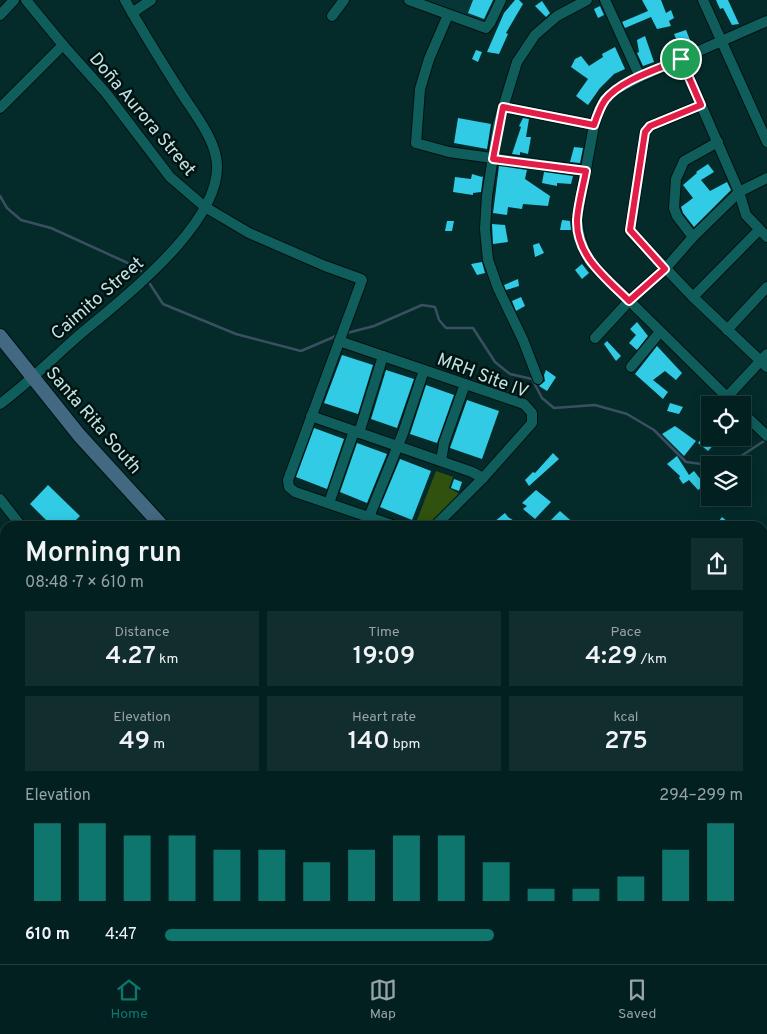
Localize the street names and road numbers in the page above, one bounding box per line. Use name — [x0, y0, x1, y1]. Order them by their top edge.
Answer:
street label: Doña Aurora Street — [83, 49, 200, 181]
street label: Caimito Street — [47, 252, 149, 346]
street label: MRH Site IV — [434, 348, 531, 404]
street label: Santa Rita South — [40, 363, 146, 479]

